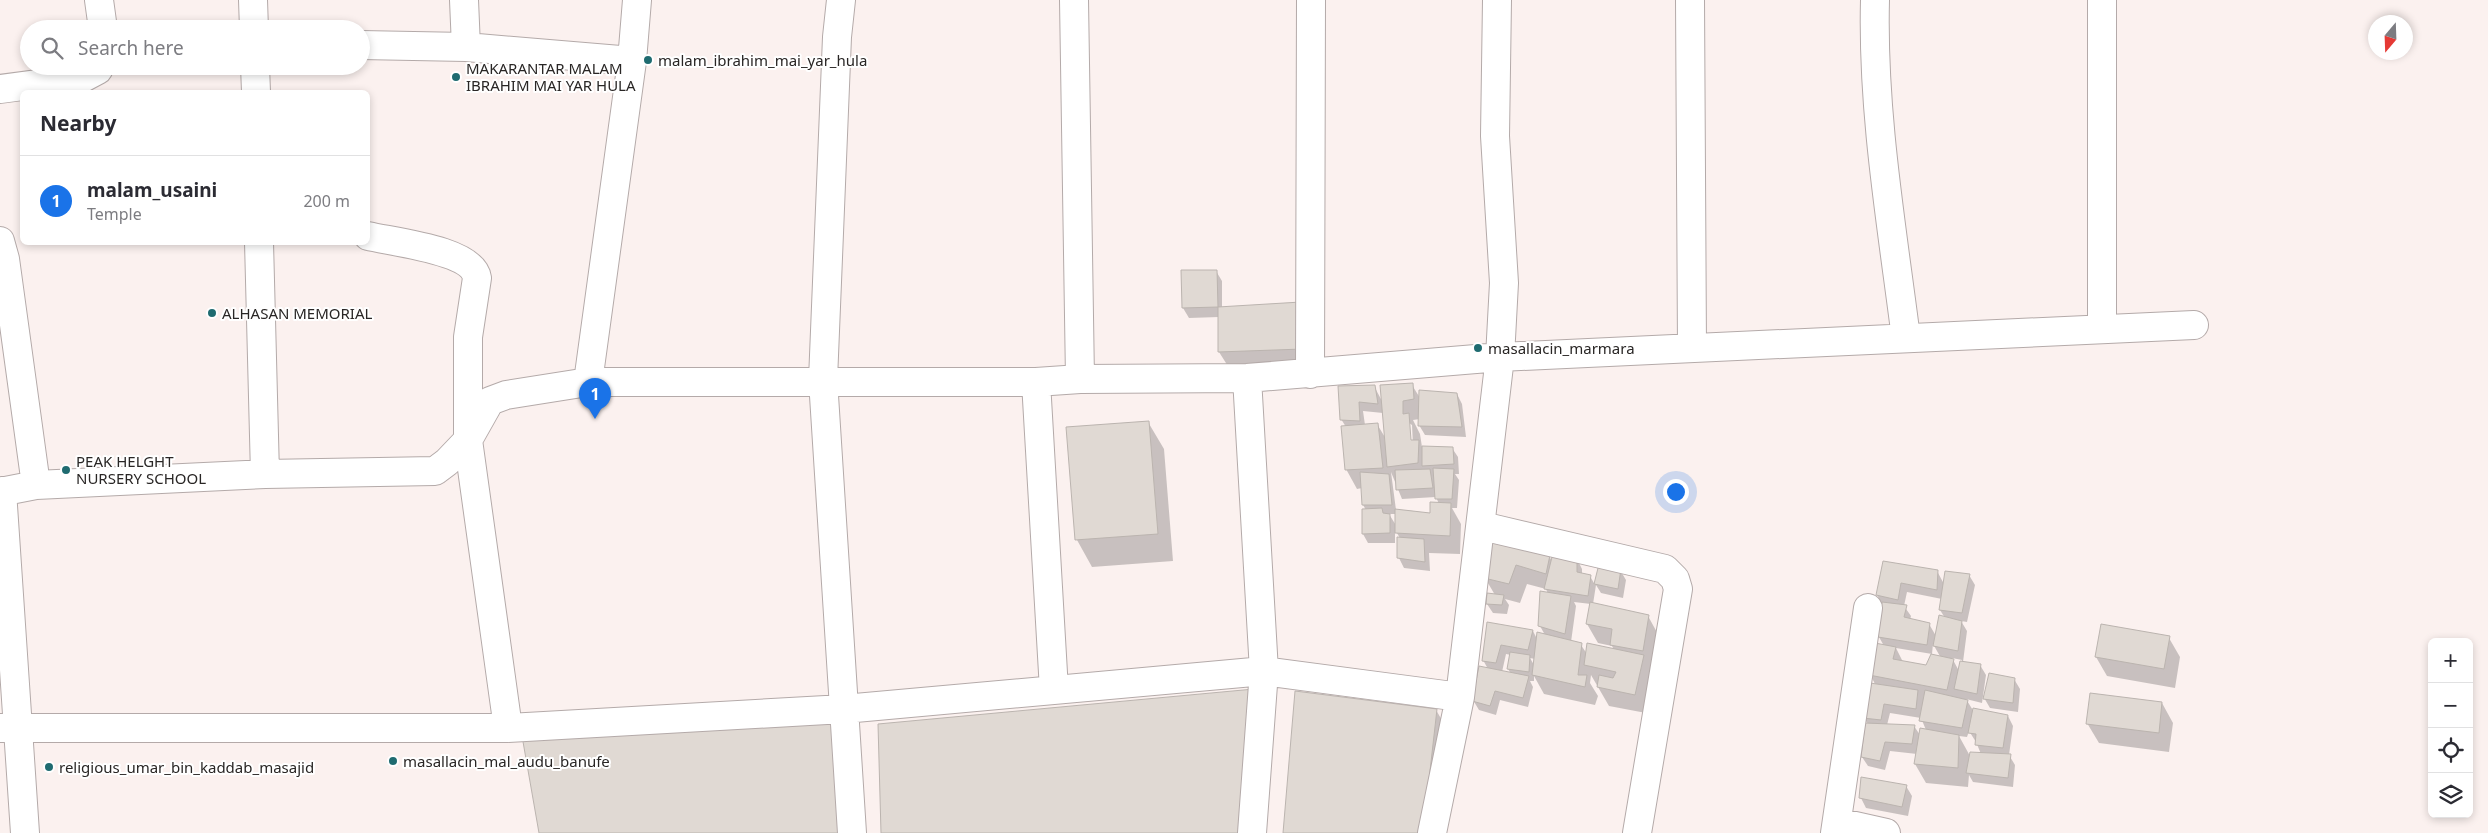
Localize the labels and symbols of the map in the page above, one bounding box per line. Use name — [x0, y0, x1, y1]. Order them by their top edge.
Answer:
north arrow — [2368, 15, 2413, 60]
place label: malam_ibrahim_mai_yar_hula — [658, 50, 867, 70]
marker: malam_ibrahim_mai_yar_hula — [642, 54, 654, 66]
place label: MAKARANTAR MALAM IBRAHIM MAI YAR HULA — [466, 58, 636, 95]
marker: MAKARANTAR MALAM IBRAHIM MAI YAR HULA — [450, 71, 462, 83]
place label: ALHASAN MEMORIAL — [222, 303, 373, 323]
marker: ALHASAN MEMORIAL — [206, 307, 218, 319]
place label: masallacin_marmara — [1488, 338, 1635, 358]
marker: masallacin_marmara — [1472, 342, 1484, 354]
pin: 1 — [579, 378, 611, 419]
place label: PEAK HELGHT NURSERY SCHOOL — [76, 451, 206, 488]
marker: PEAK HELGHT NURSERY SCHOOL — [60, 464, 72, 476]
your location — [1663, 479, 1689, 505]
place label: masallacin_mal_audu_banufe — [403, 751, 610, 771]
marker: masallacin_mal_audu_banufe — [387, 755, 399, 767]
place label: religious_umar_bin_kaddab_masajid — [59, 757, 314, 777]
marker: religious_umar_bin_kaddab_masajid — [43, 761, 55, 773]

